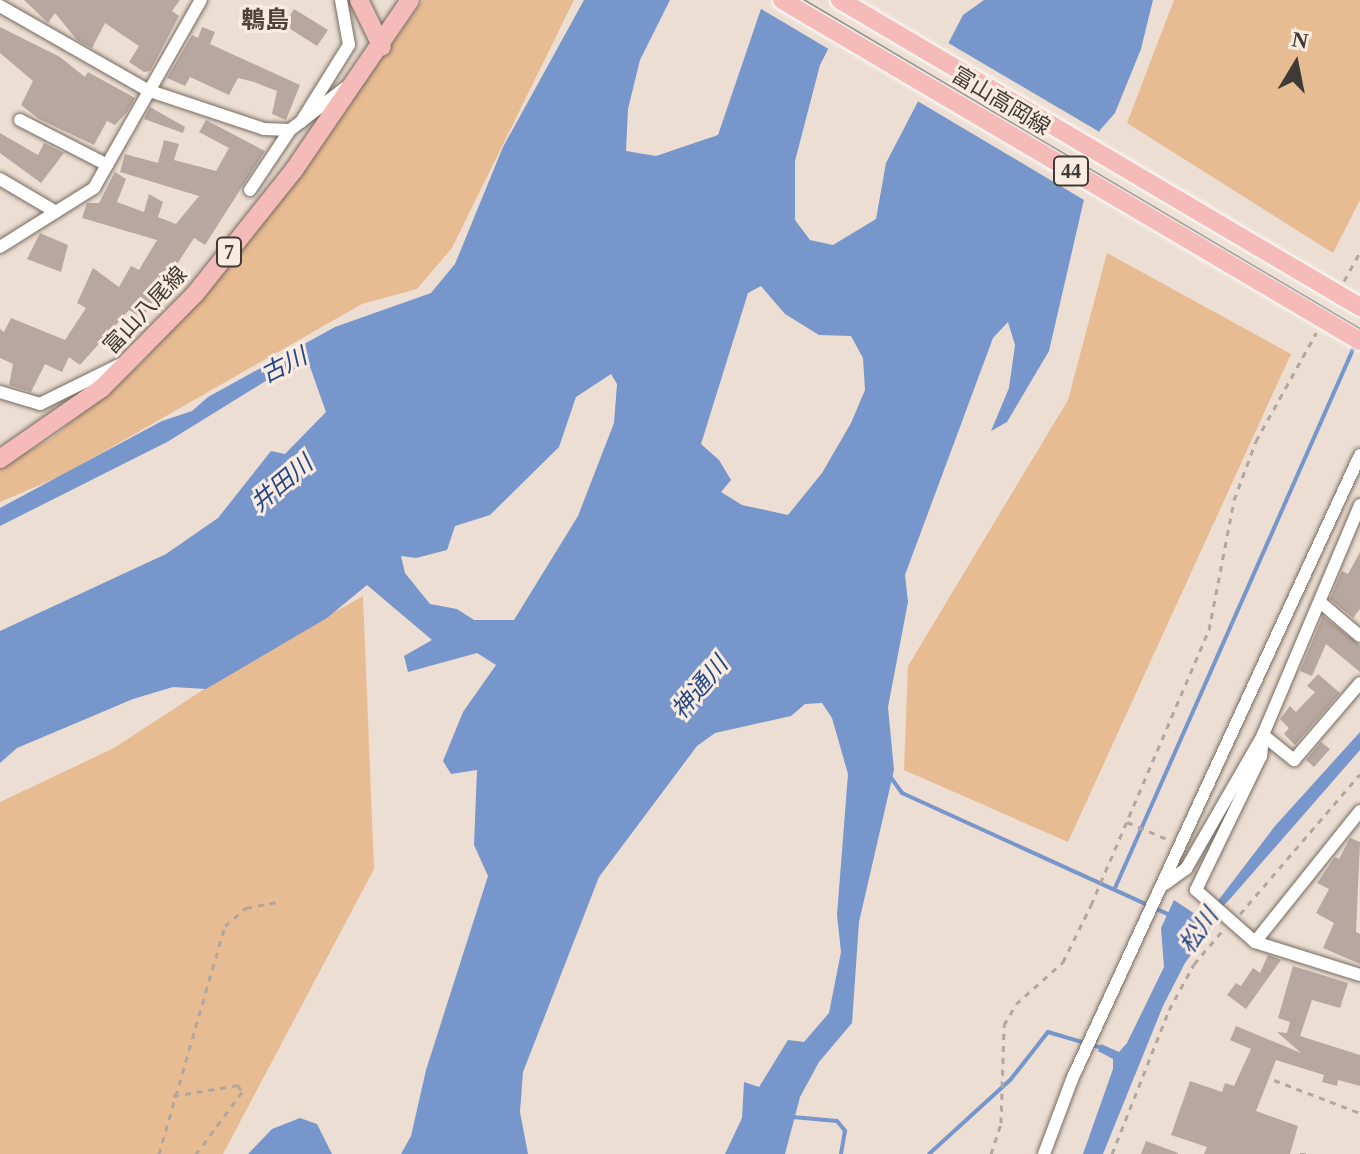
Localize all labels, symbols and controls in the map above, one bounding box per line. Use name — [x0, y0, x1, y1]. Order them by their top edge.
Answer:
district label: 鵯島 — [241, 7, 289, 35]
north arrow — [1256, 24, 1336, 104]
text: N — [1290, 26, 1310, 54]
street label: 富山高岡線 — [947, 61, 1055, 141]
road number: 44 — [1053, 155, 1089, 187]
road number: 7 — [215, 236, 243, 268]
street label: 富山八尾線 — [98, 261, 192, 359]
water label: 古川 — [256, 342, 312, 390]
water label: 井田川 — [245, 450, 319, 518]
water label: 神通川 — [666, 651, 734, 725]
water label: 松川 — [1173, 903, 1225, 959]

